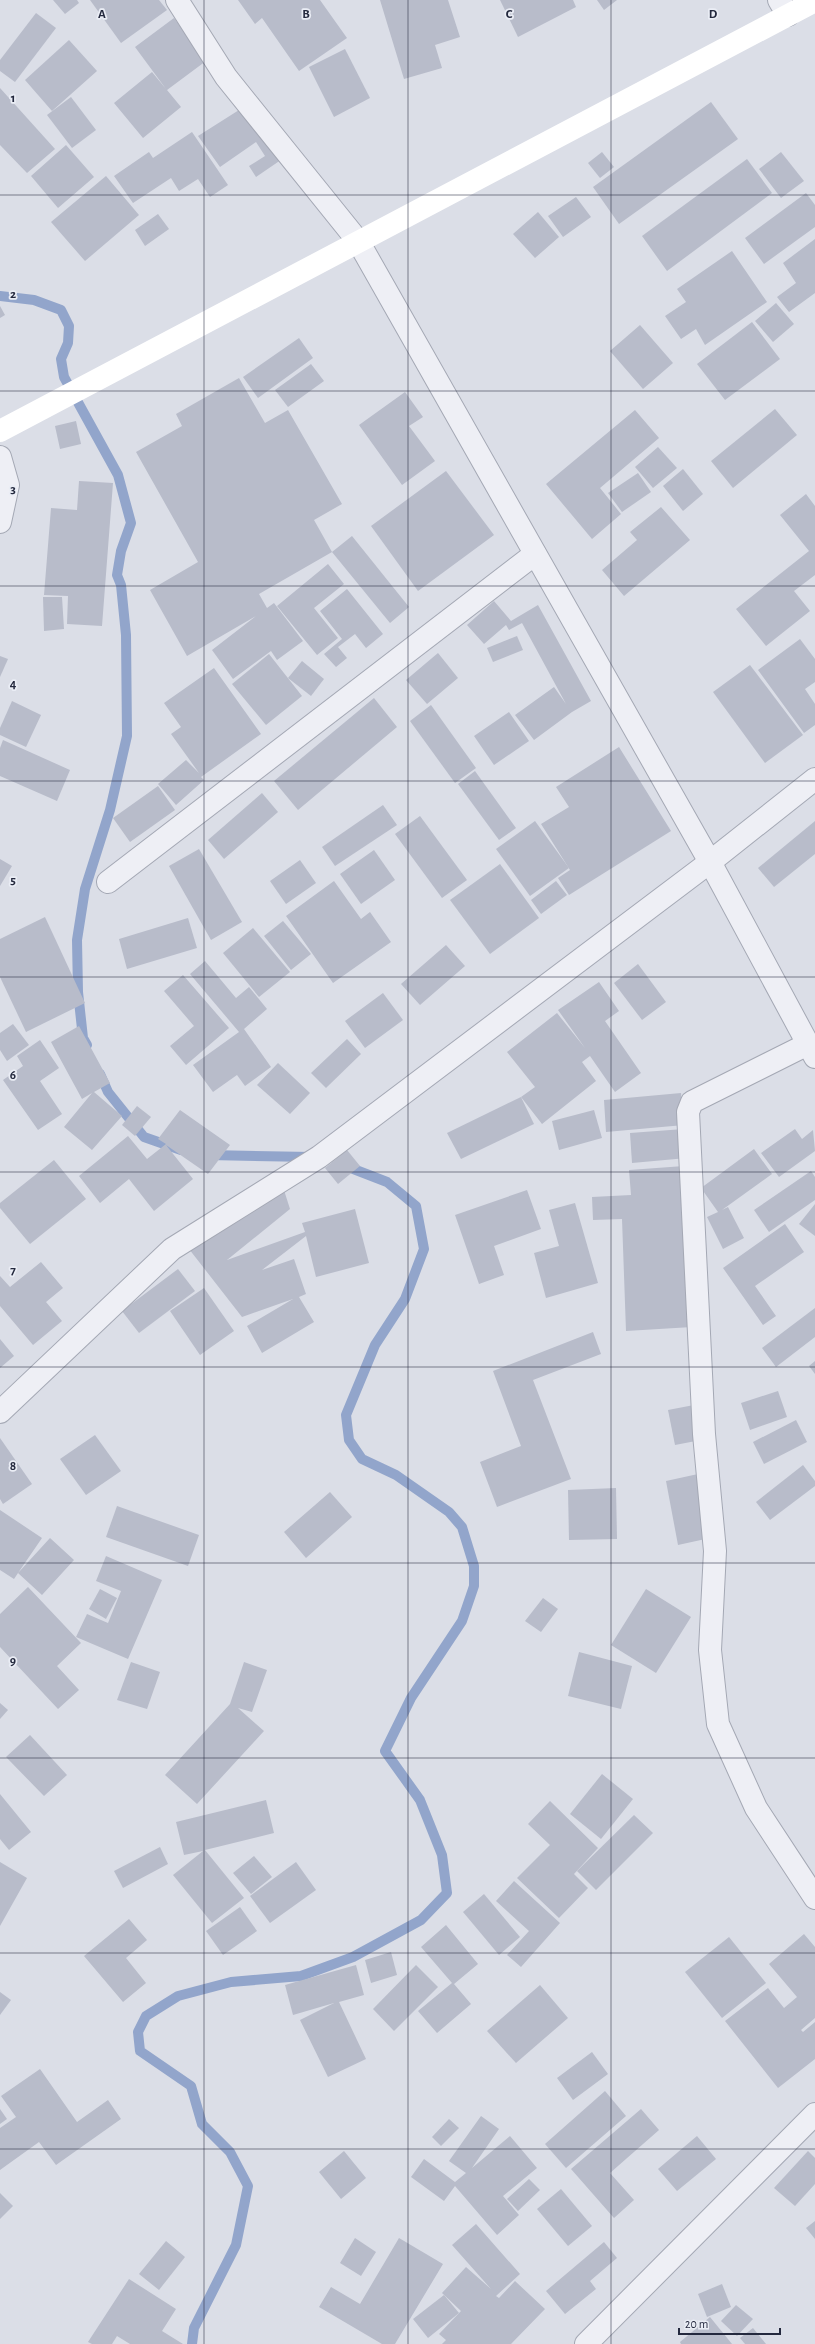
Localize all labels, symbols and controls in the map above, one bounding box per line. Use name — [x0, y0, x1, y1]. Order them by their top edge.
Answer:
text: A — [98, 8, 106, 21]
text: B — [302, 8, 310, 21]
text: C — [506, 8, 513, 21]
text: D — [709, 8, 718, 21]
text: 1 — [11, 92, 15, 105]
text: 2 — [10, 288, 16, 301]
text: 3 — [10, 483, 16, 496]
text: 4 — [10, 678, 17, 691]
text: 5 — [10, 874, 16, 887]
text: 6 — [10, 1069, 16, 1082]
text: 7 — [10, 1264, 16, 1277]
text: 8 — [10, 1460, 16, 1473]
text: 9 — [10, 1655, 16, 1668]
scale bar — [679, 2310, 780, 2336]
text: 20 m — [685, 2318, 708, 2330]

